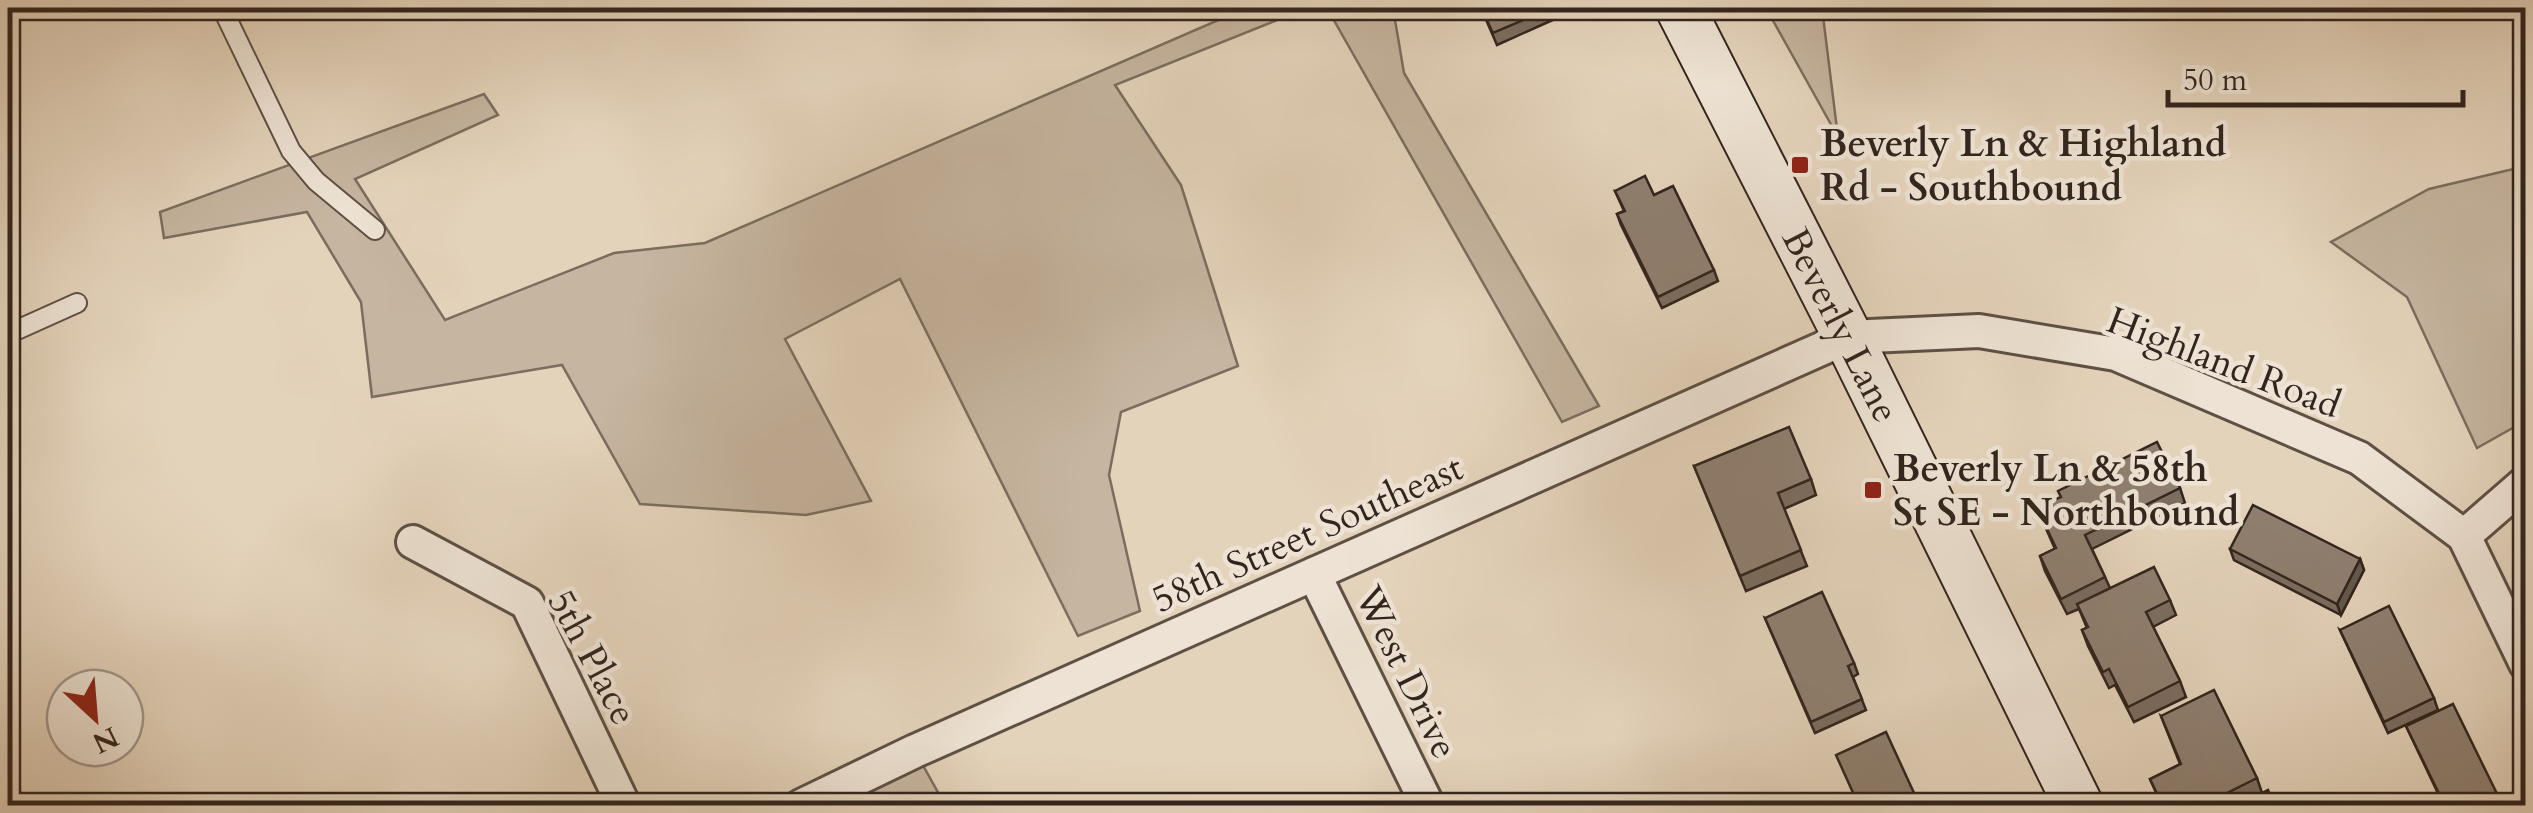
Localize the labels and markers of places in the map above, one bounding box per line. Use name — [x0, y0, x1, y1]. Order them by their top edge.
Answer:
place label: Beverly Ln & Highland Rd - Southbound — [1820, 118, 2227, 214]
marker: Beverly Ln & Highland Rd - Southbound — [1789, 154, 1811, 176]
place label: Beverly Ln & 58th St SE - Northbound — [1893, 443, 2240, 539]
marker: Beverly Ln & 58th St SE - Northbound — [1862, 479, 1884, 501]

